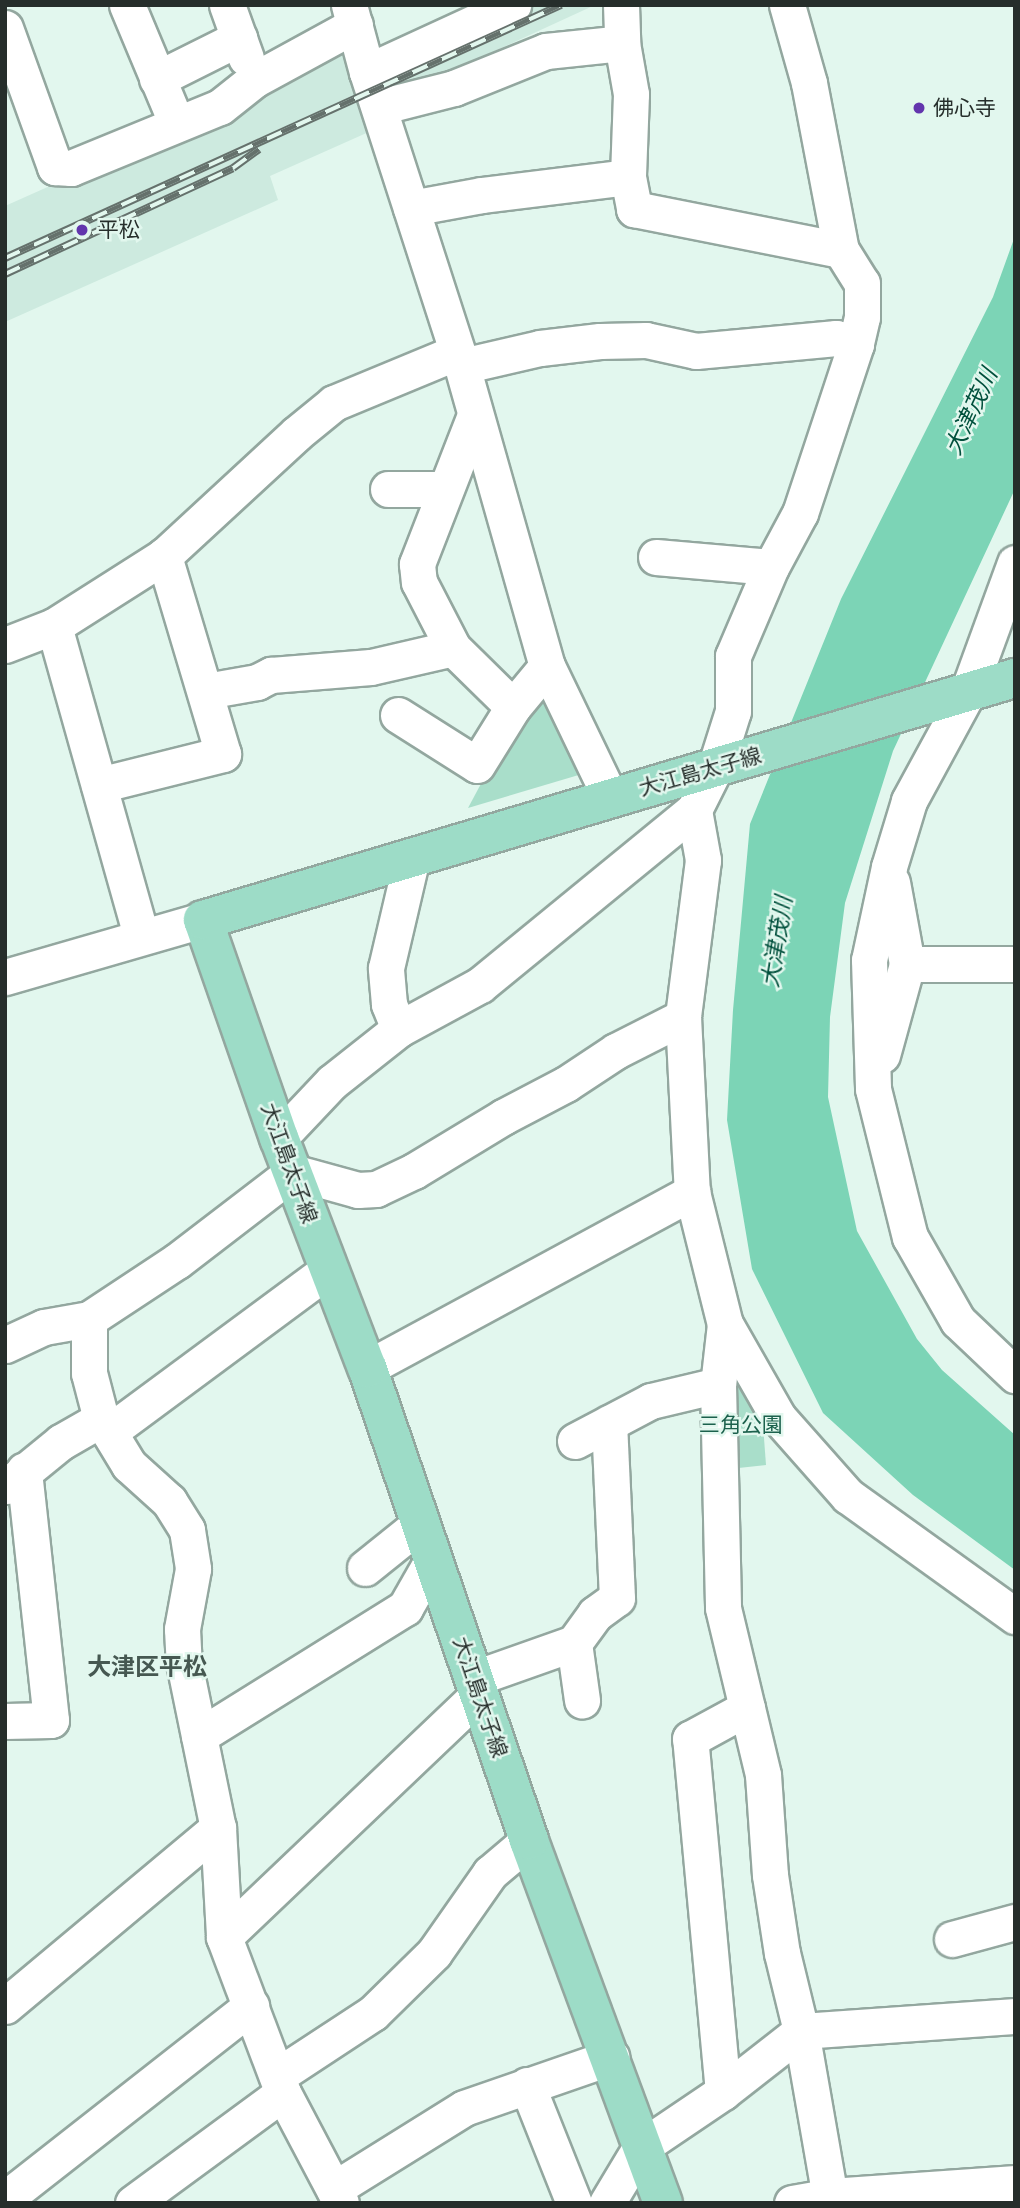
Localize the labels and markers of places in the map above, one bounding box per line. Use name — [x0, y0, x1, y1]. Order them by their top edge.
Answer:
place label: 佛心寺 — [933, 95, 996, 121]
marker: 佛心寺 — [911, 100, 927, 116]
place label: 平松 — [98, 217, 140, 243]
marker: 平松 — [72, 220, 92, 240]

